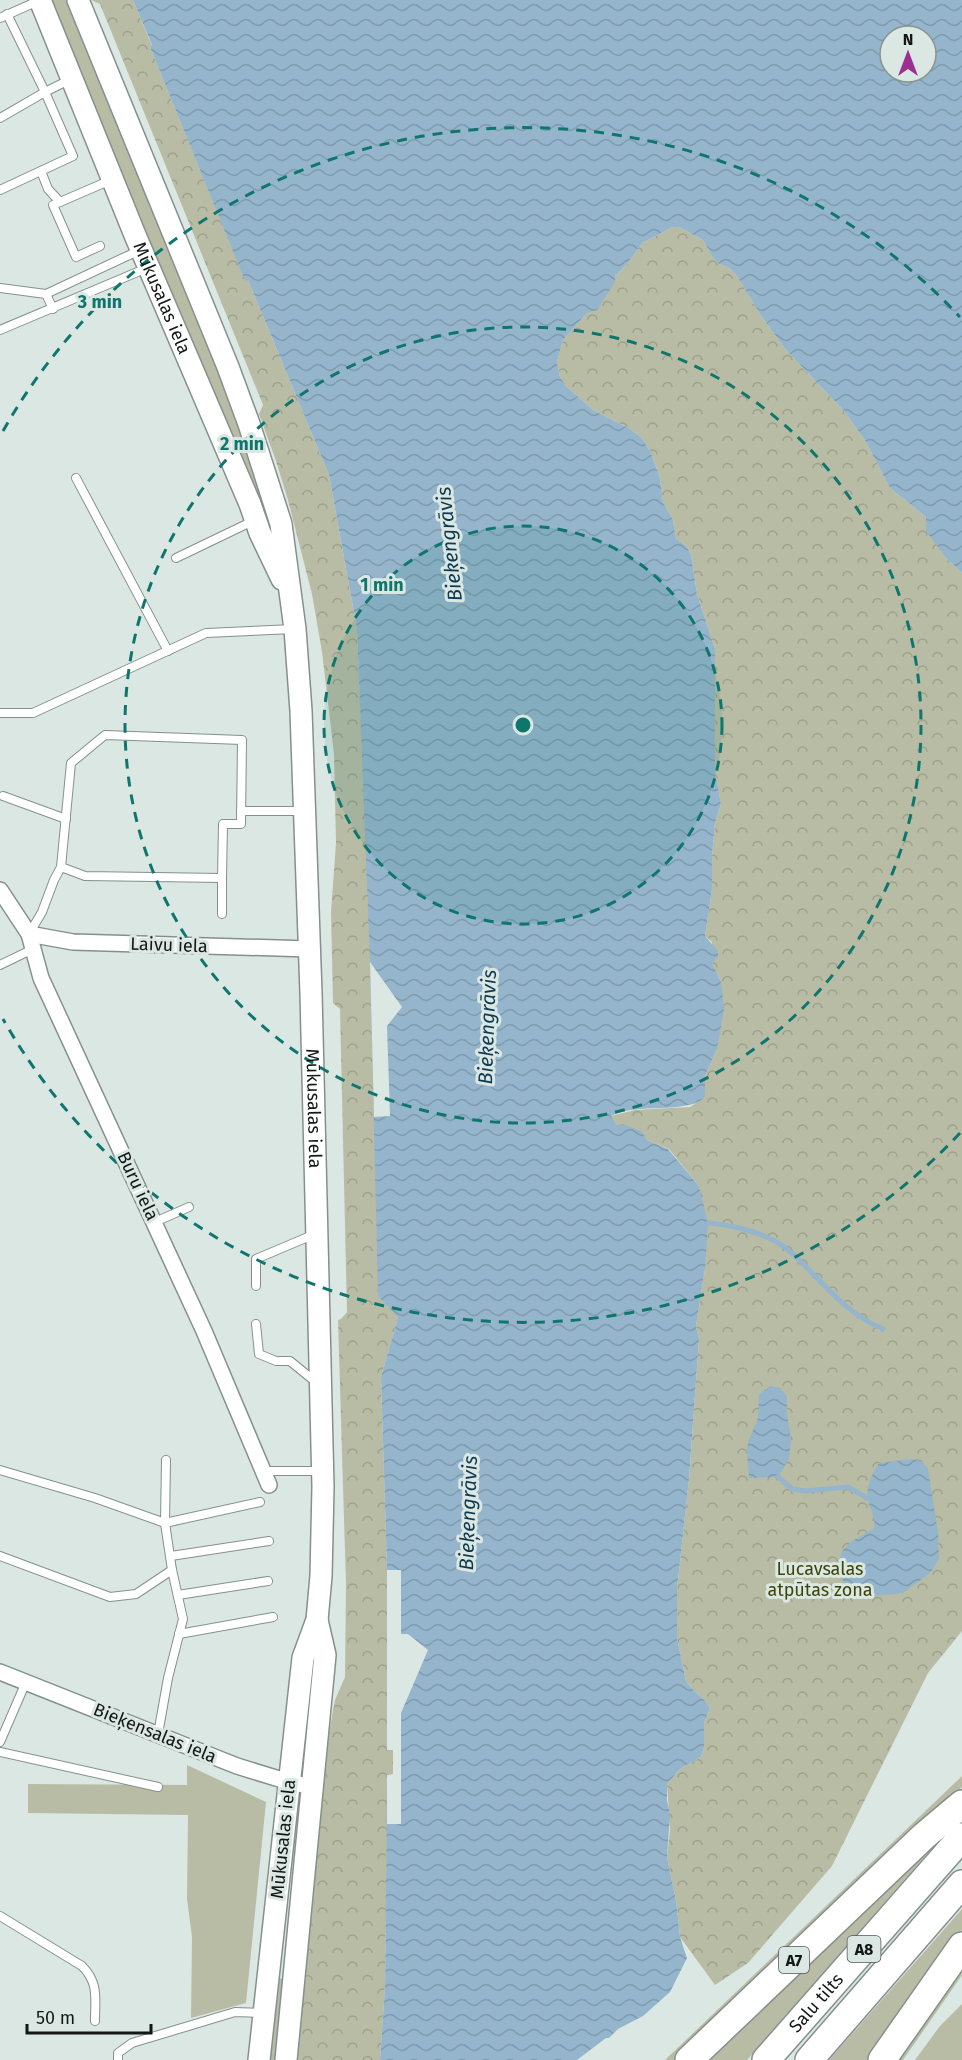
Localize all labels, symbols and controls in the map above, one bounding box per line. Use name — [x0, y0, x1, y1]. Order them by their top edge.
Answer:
north arrow — [878, 24, 938, 84]
text: N — [903, 30, 913, 49]
street label: Mūkusalas iela — [128, 239, 196, 357]
text: 3 min — [77, 291, 122, 313]
text: 2 min — [220, 433, 264, 455]
water label: Bieķengrāvis — [431, 485, 468, 603]
text: 1 min — [360, 574, 404, 596]
centre of rings — [513, 715, 533, 735]
street label: Laivu iela — [130, 933, 208, 957]
water label: Bieķengrāvis — [473, 969, 502, 1085]
street label: Mūkusalas iela — [301, 1048, 326, 1169]
street label: Buru iela — [113, 1148, 163, 1224]
water label: Bieķengrāvis — [454, 1455, 483, 1571]
park label: Lucavsalas atpūtas zona — [767, 1558, 873, 1601]
street label: Bieķensalas iela — [90, 1698, 220, 1769]
street label: Mūkusalas iela — [266, 1778, 300, 1900]
road number: A8 — [848, 1936, 880, 1962]
road number: A7 — [779, 1947, 809, 1973]
street label: Salu tilts — [784, 1969, 848, 2037]
scale bar — [27, 1997, 152, 2035]
text: 50 m — [36, 2007, 75, 2029]

